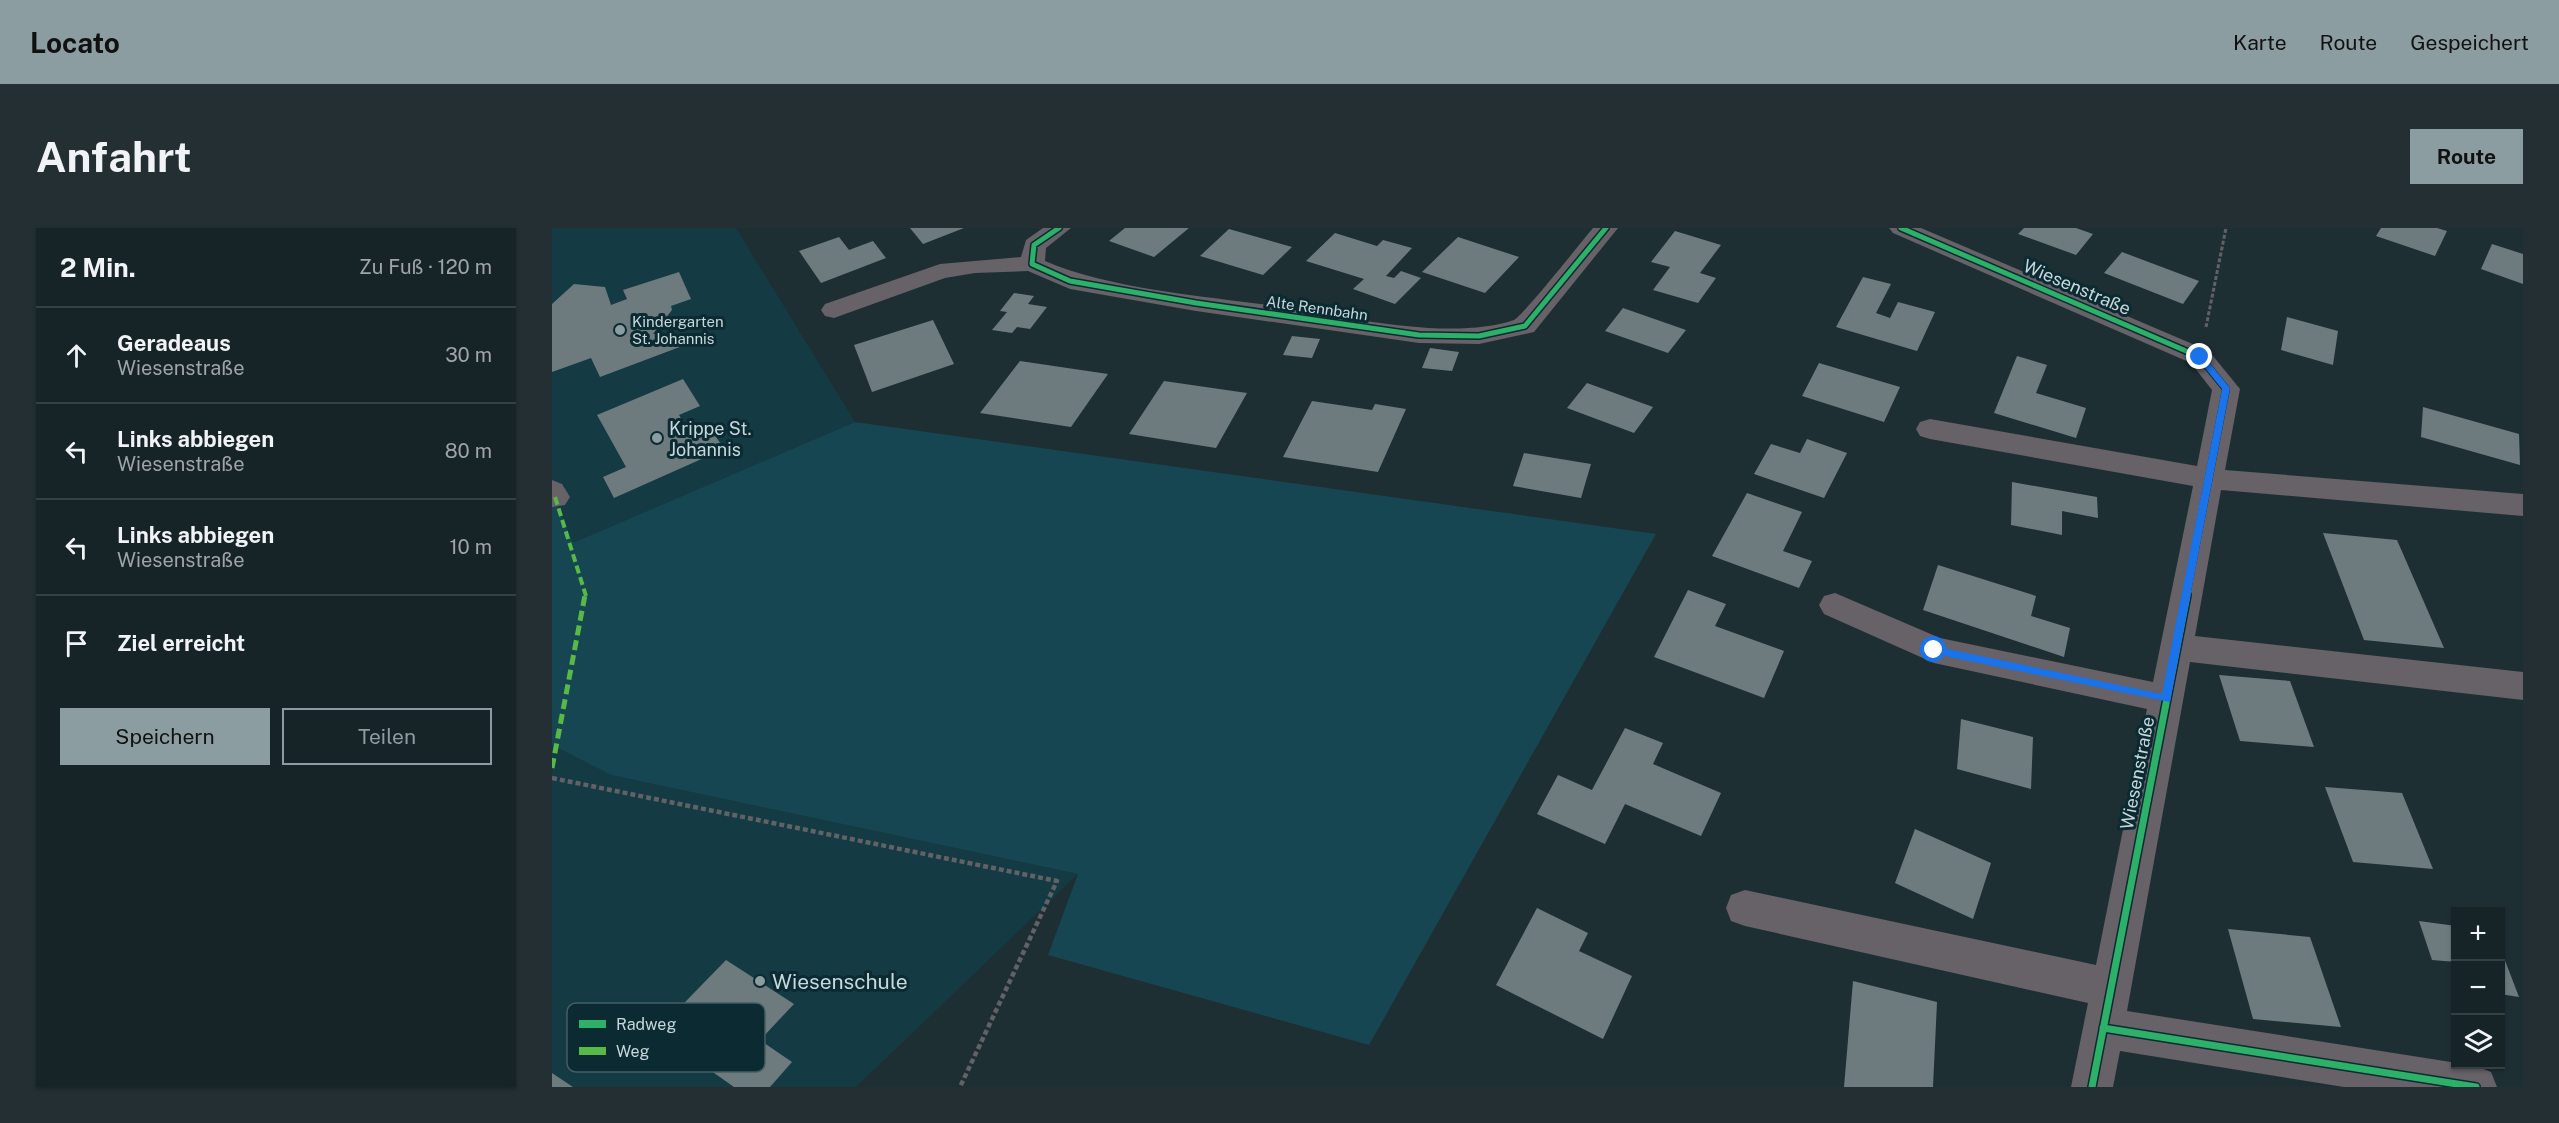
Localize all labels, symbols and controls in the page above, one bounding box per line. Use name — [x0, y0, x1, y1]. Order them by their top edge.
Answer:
text: Locato — [30, 26, 120, 59]
text: Karte — [2233, 30, 2287, 55]
text: Route — [2320, 30, 2377, 55]
text: Gespeichert — [2410, 30, 2529, 55]
button: Route — [2410, 129, 2523, 184]
text: Anfahrt — [36, 132, 192, 181]
text: 2 Min. — [60, 252, 136, 283]
text: Zu Fuß · 120 m — [359, 255, 492, 279]
street label: Wiesenstraße — [2020, 255, 2134, 319]
street label: Alte Rennbahn — [1265, 292, 1369, 324]
place label: Kindergarten St. Johannis — [632, 313, 724, 347]
marker: Kindergarten St. Johannis — [613, 323, 627, 337]
text: Geradeaus — [117, 330, 231, 356]
icon: ahead — [60, 339, 93, 372]
text: 30 m — [445, 343, 492, 367]
route end — [2186, 343, 2212, 369]
text: Wiesenstraße — [117, 356, 244, 380]
place label: Krippe St. Johannis — [669, 418, 752, 460]
text: Links abbiegen — [117, 426, 274, 452]
marker: Krippe St. Johannis — [650, 431, 664, 445]
icon: left — [60, 435, 93, 468]
text: 80 m — [445, 439, 492, 463]
text: Wiesenstraße — [117, 452, 244, 476]
text: Links abbiegen — [117, 522, 274, 548]
icon: left — [60, 531, 93, 564]
text: 10 m — [449, 535, 492, 559]
text: Wiesenstraße — [117, 548, 244, 572]
icon: arrive — [60, 627, 93, 660]
text: Ziel erreicht — [117, 630, 245, 656]
route start — [1920, 636, 1946, 662]
button: Speichern — [60, 708, 270, 765]
button: Teilen — [282, 708, 492, 765]
street label: Wiesenstraße — [2116, 715, 2158, 831]
map controls — [2451, 907, 2505, 1069]
button: + — [2451, 907, 2505, 961]
button: − — [2451, 961, 2505, 1015]
place label: Wiesenschule — [772, 969, 908, 994]
marker: Wiesenschule — [753, 974, 767, 988]
legend — [567, 1003, 765, 1072]
text: Radweg — [616, 1015, 676, 1034]
button: layers — [2451, 1015, 2505, 1069]
text: Weg — [616, 1042, 650, 1061]

